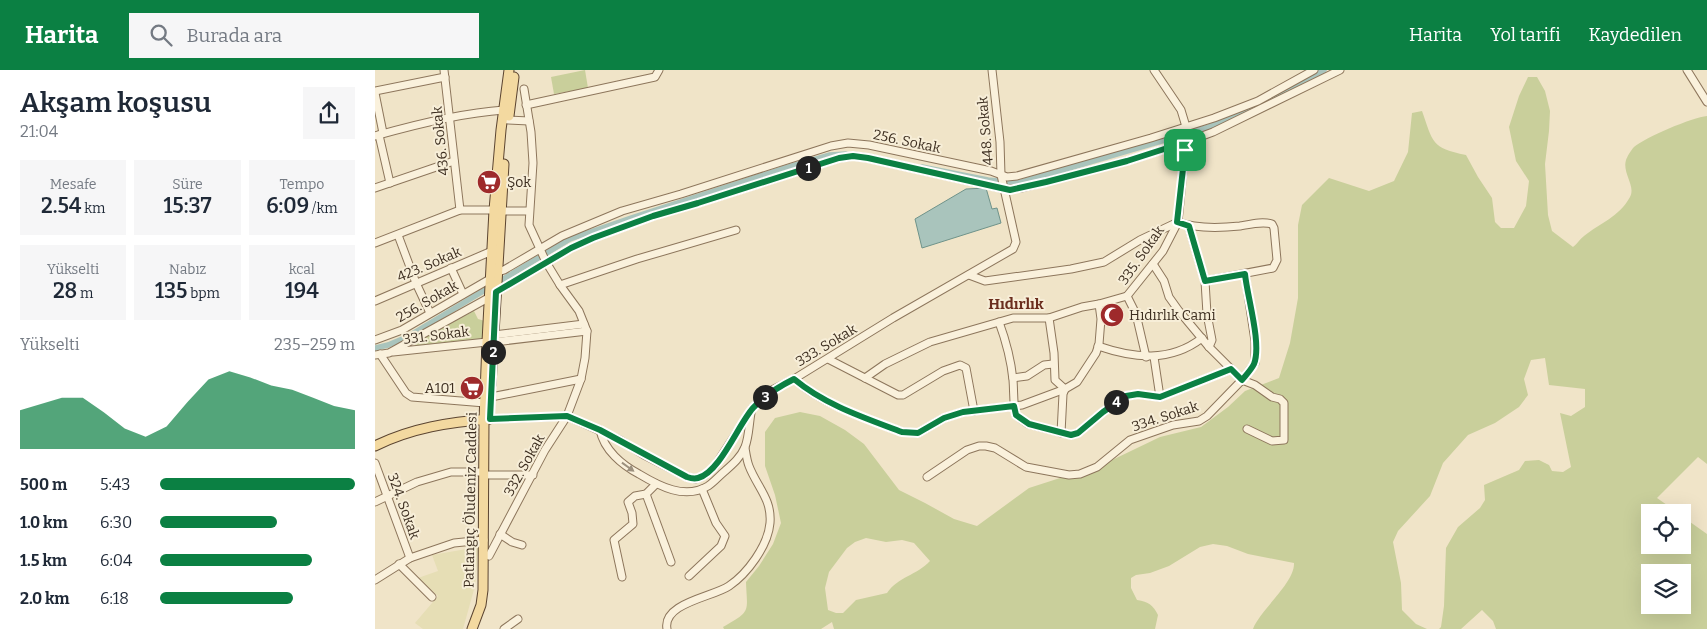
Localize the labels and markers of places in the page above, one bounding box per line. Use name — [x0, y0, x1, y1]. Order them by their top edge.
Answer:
pin — [1164, 129, 1206, 171]
pin: 1 — [795, 156, 821, 180]
supermarket icon: Şok — [476, 169, 502, 195]
place label: Şok — [507, 174, 531, 191]
mosque icon: Hıdırlık Cami — [1099, 302, 1125, 328]
place label: Hıdırlık Cami — [1129, 307, 1216, 324]
pin: 2 — [481, 340, 505, 364]
supermarket icon: A101 — [459, 375, 485, 401]
place label: A101 — [425, 380, 455, 397]
pin: 3 — [753, 384, 777, 410]
pin: 4 — [1103, 390, 1129, 414]

